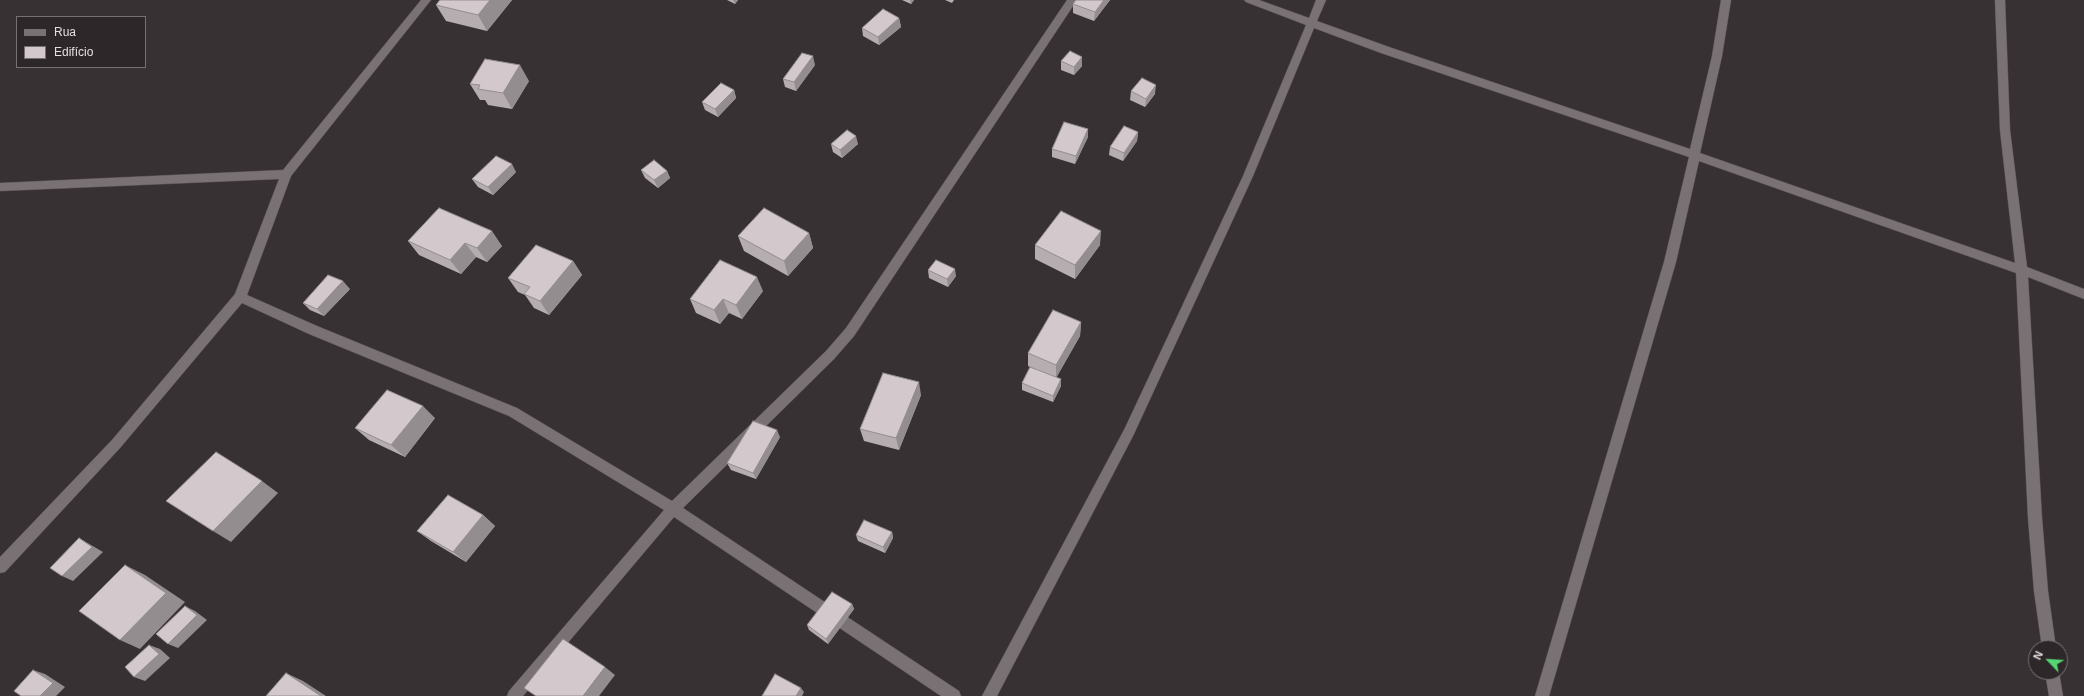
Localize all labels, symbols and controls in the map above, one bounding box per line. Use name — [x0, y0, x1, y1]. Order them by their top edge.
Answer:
legend — [16, 16, 146, 68]
text: Rua — [54, 25, 76, 39]
text: Edifício — [54, 45, 93, 59]
north arrow — [2028, 640, 2068, 680]
text: N — [2031, 649, 2045, 661]

